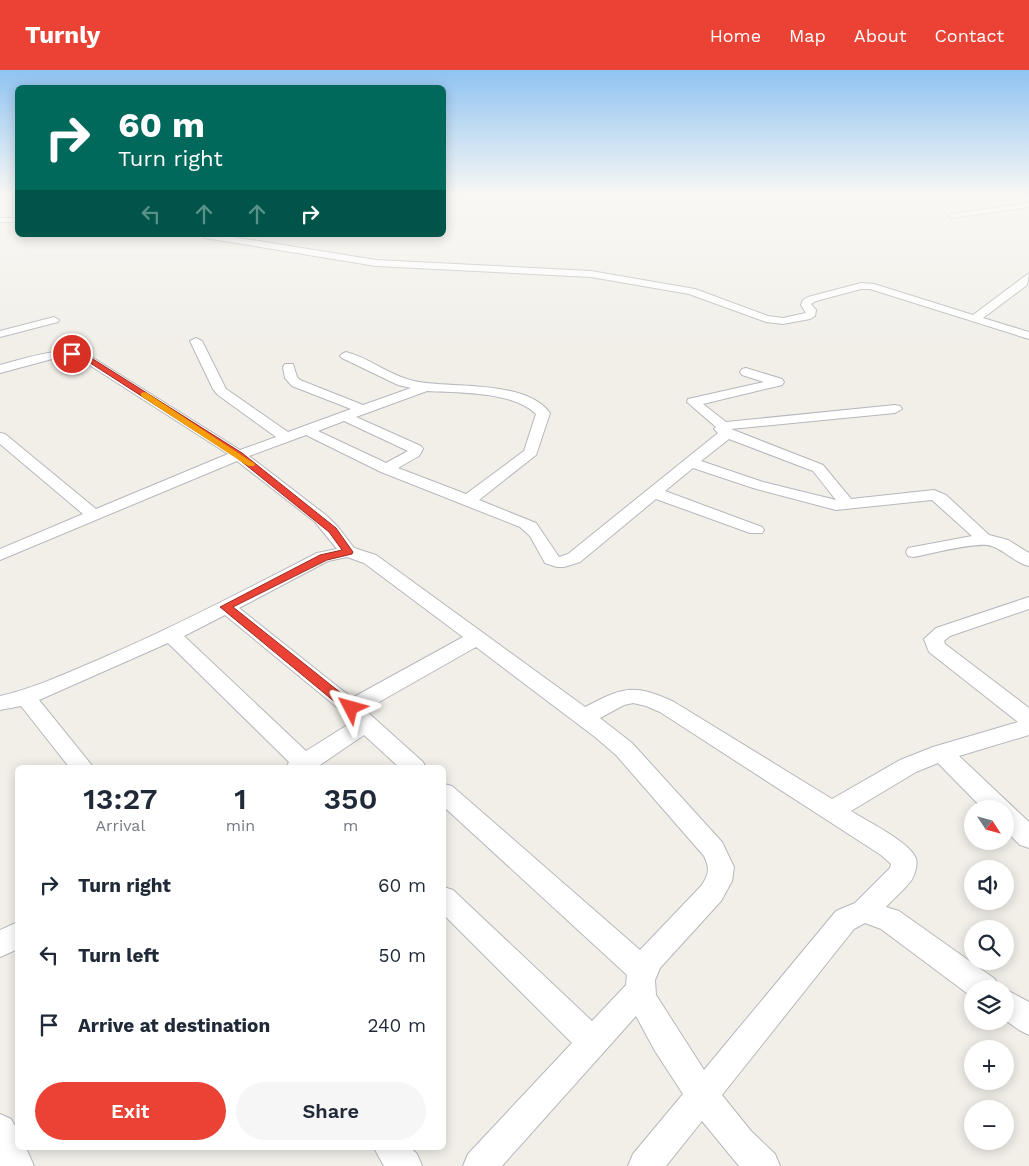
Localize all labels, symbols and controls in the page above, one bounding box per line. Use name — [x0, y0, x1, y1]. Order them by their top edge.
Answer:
text: Turnly — [25, 21, 100, 49]
text: Home — [710, 25, 761, 46]
text: Map — [789, 25, 826, 46]
text: About — [854, 25, 906, 46]
text: Contact — [934, 25, 1004, 46]
text: 60 m — [118, 104, 205, 146]
icon: right — [35, 105, 100, 170]
text: Turn right — [118, 146, 223, 171]
icon: left — [137, 200, 165, 228]
icon: ahead — [190, 200, 218, 228]
icon: ahead — [243, 200, 271, 228]
icon: right — [296, 200, 324, 228]
pin — [51, 333, 93, 375]
icon: arrive — [58, 340, 86, 368]
position arrow — [324, 681, 376, 733]
text: 13:27 — [83, 781, 157, 816]
text: 1 — [234, 781, 247, 816]
text: 350 — [323, 781, 378, 816]
north arrow — [964, 800, 1014, 850]
map controls — [964, 800, 1014, 1150]
text: Arrival — [95, 816, 145, 835]
text: min — [226, 816, 255, 835]
text: m — [343, 816, 358, 835]
button: sound — [964, 860, 1014, 910]
icon: right — [35, 871, 63, 899]
text: Turn right — [78, 874, 171, 897]
text: 60 m — [378, 874, 426, 897]
button: search — [964, 920, 1014, 970]
icon: left — [35, 941, 63, 969]
text: Turn left — [78, 944, 159, 967]
text: 50 m — [379, 944, 426, 967]
button: layers — [964, 980, 1014, 1030]
icon: arrive — [35, 1011, 63, 1039]
text: Arrive at destination — [78, 1014, 270, 1037]
text: 240 m — [367, 1014, 426, 1037]
button: + — [964, 1040, 1014, 1090]
button: Exit — [35, 1082, 226, 1140]
button: Share — [236, 1082, 426, 1140]
button: − — [964, 1100, 1014, 1150]

